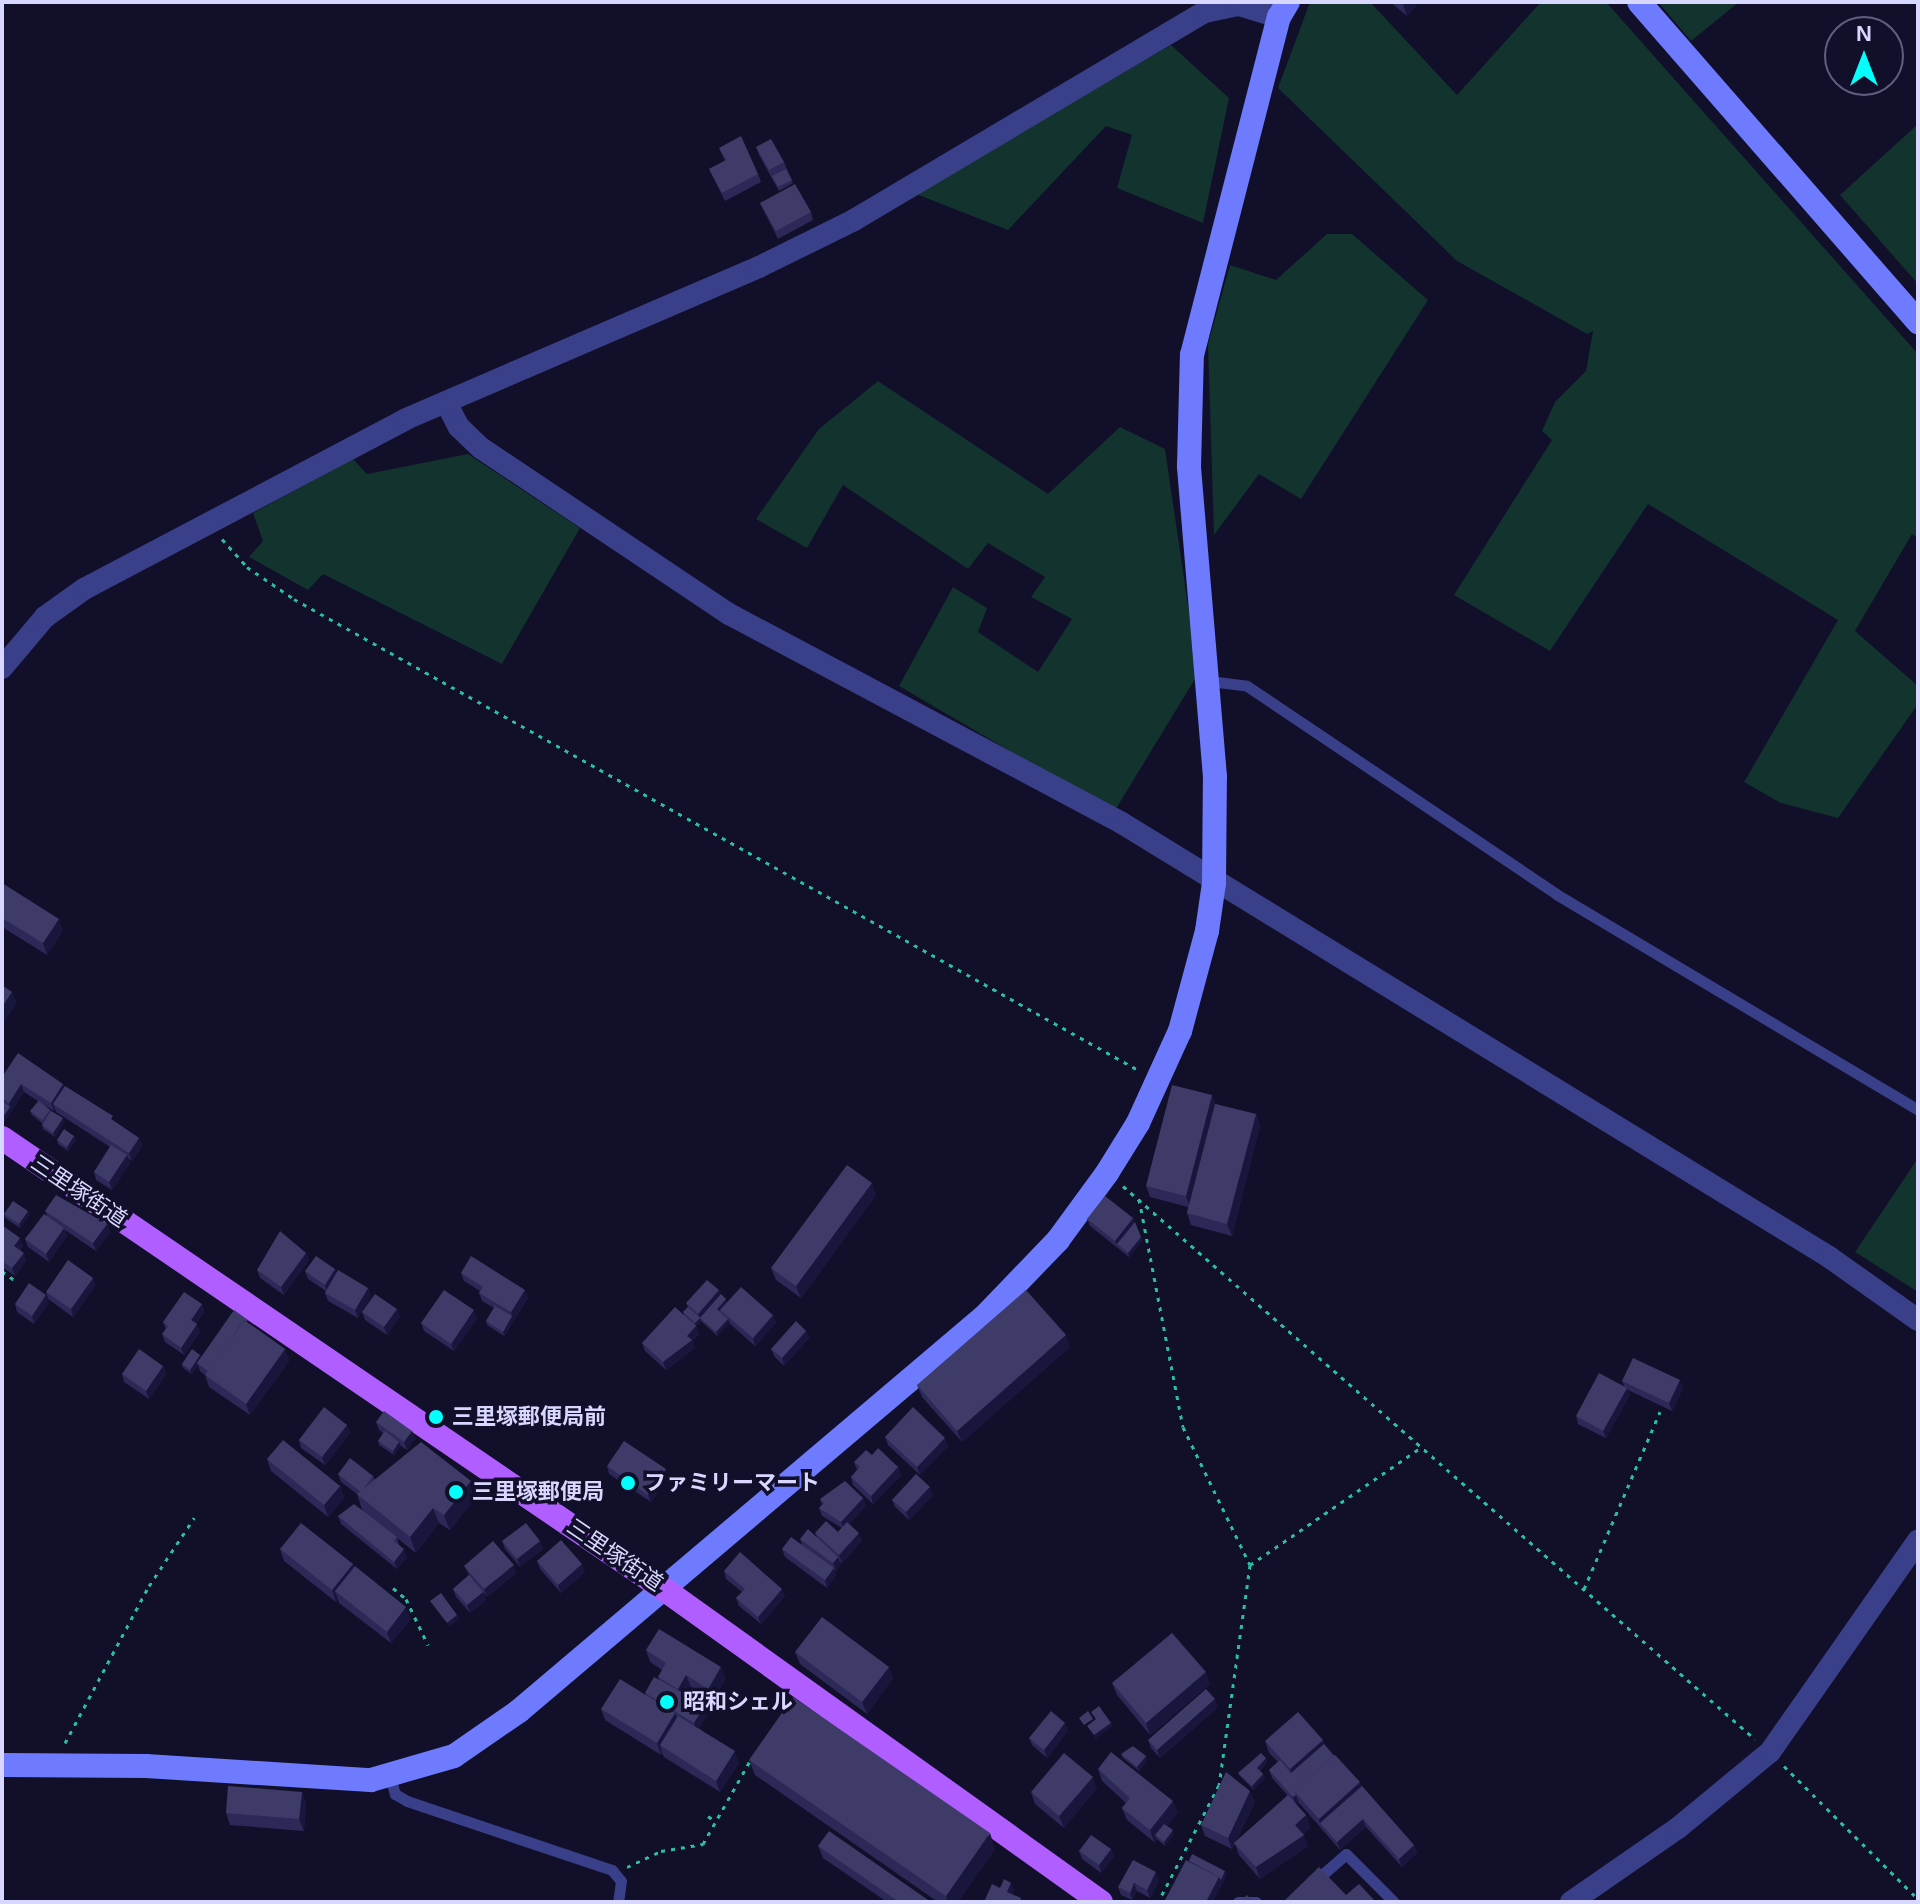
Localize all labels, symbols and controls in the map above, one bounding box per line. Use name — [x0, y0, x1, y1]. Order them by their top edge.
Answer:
north arrow — [1824, 16, 1904, 96]
text: N — [1856, 21, 1872, 46]
street label: 三里塚街道 — [26, 1149, 132, 1233]
place label: 三里塚郵便局前 — [452, 1404, 606, 1430]
marker: 三里塚郵便局前 — [427, 1408, 445, 1426]
place label: ファミリーマート — [644, 1470, 820, 1496]
marker: ファミリーマート — [619, 1474, 637, 1492]
place label: 三里塚郵便局 — [472, 1479, 604, 1505]
marker: 三里塚郵便局 — [447, 1483, 465, 1501]
street label: 三里塚街道 — [562, 1513, 668, 1597]
place label: 昭和シェル — [683, 1689, 793, 1715]
marker: 昭和シェル — [658, 1693, 676, 1711]

